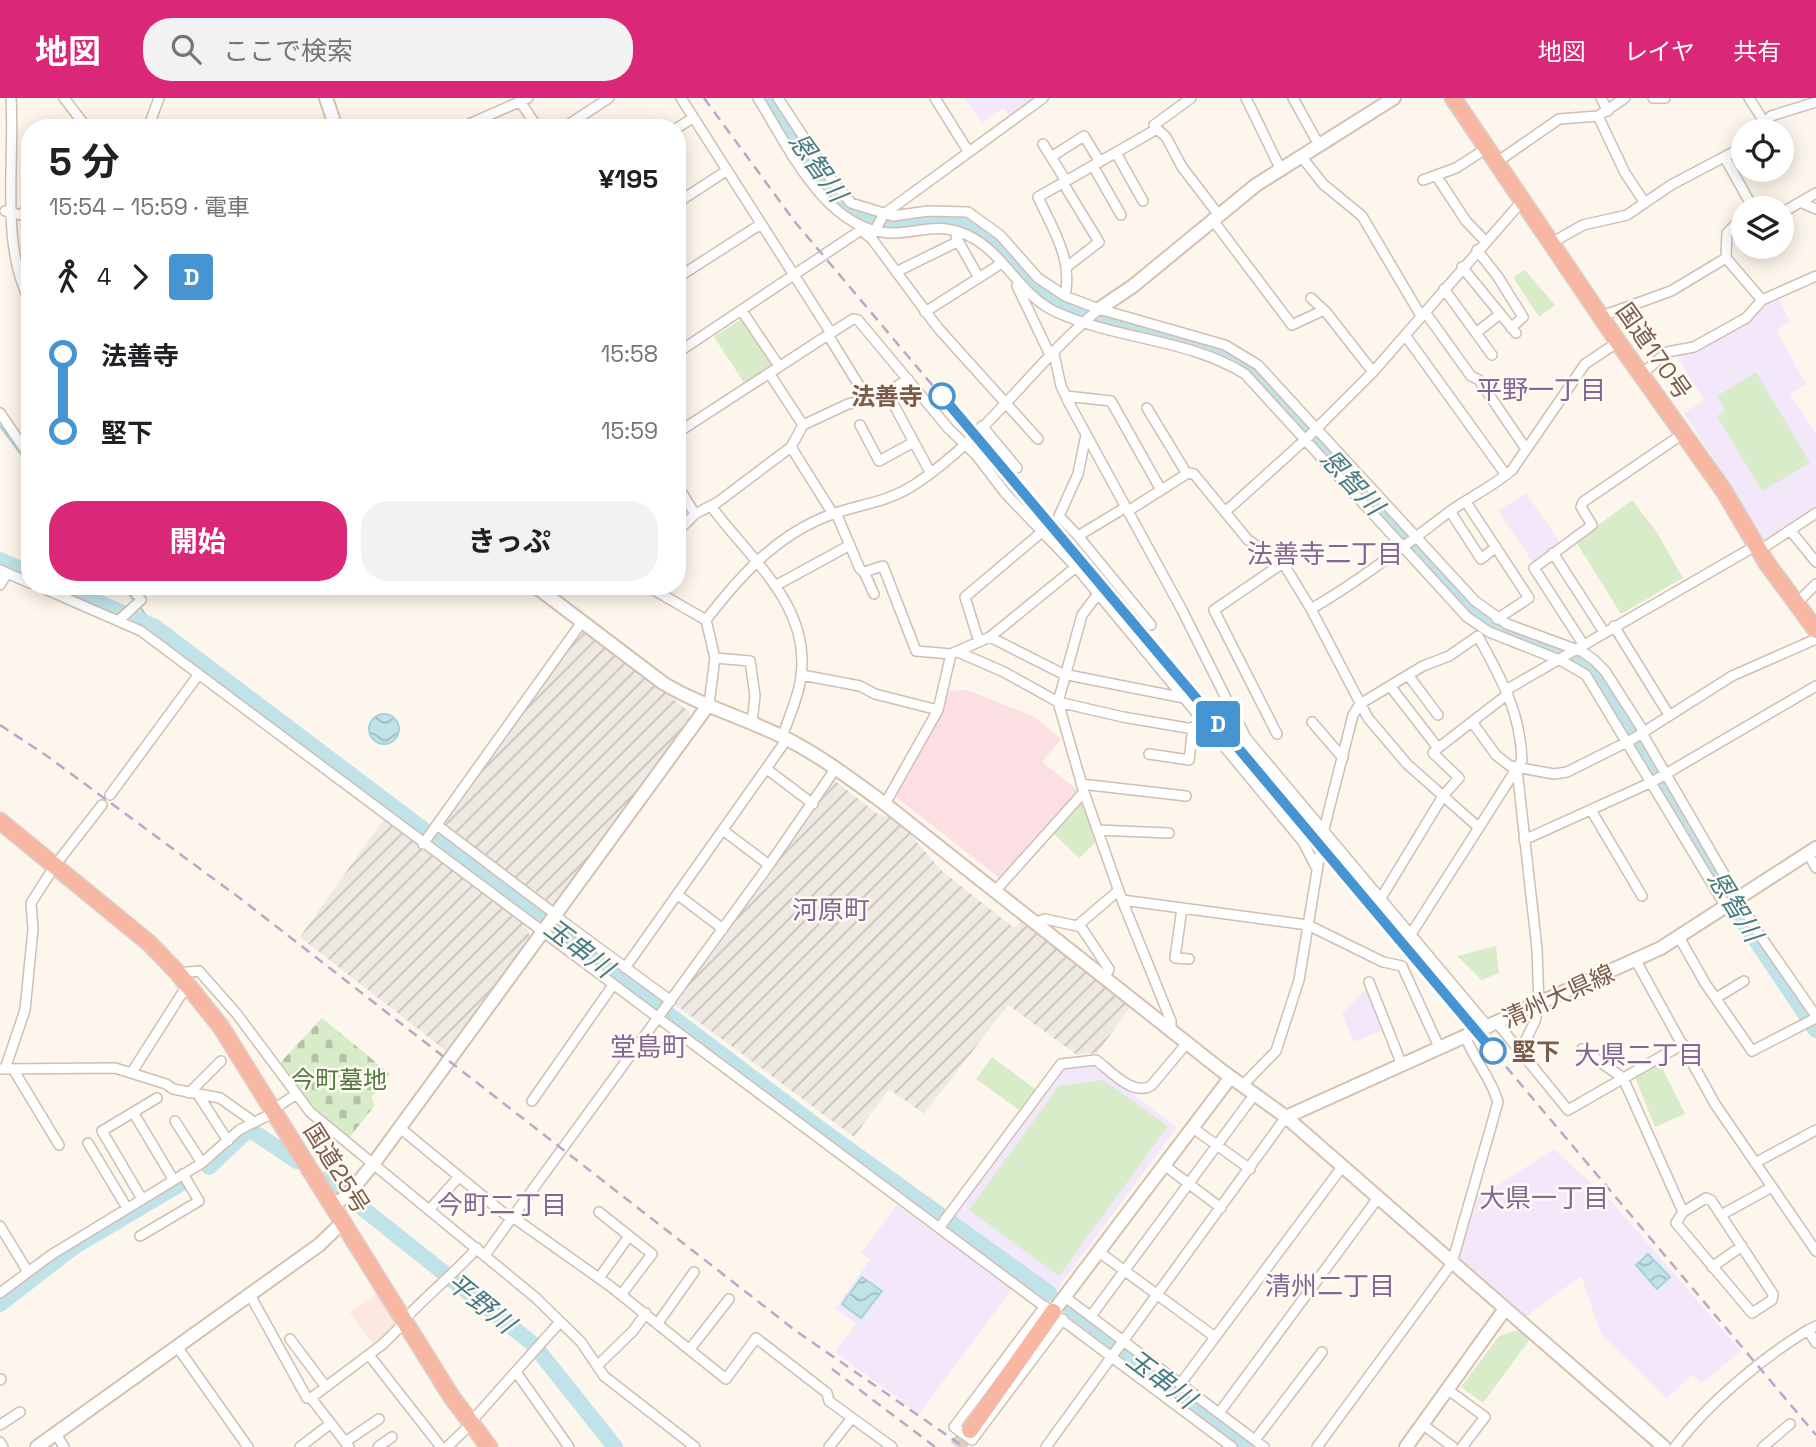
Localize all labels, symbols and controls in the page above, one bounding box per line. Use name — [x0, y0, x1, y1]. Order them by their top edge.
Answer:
search box — [143, 18, 633, 81]
icon: search — [167, 30, 205, 68]
text: 地図 — [35, 31, 101, 73]
text: ここで検索 — [223, 34, 353, 68]
text: 地図 — [1538, 36, 1586, 67]
text: レイヤ — [1624, 36, 1695, 67]
text: 共有 — [1733, 36, 1781, 67]
map controls — [1731, 119, 1794, 259]
button: locate — [1731, 119, 1794, 182]
water label: 恩智川 — [781, 125, 856, 211]
text: 5 分 — [49, 138, 119, 186]
text: ¥195 — [598, 162, 658, 196]
text: 15:54 – 15:59 · 電車 — [49, 192, 250, 222]
button: layers — [1731, 196, 1794, 259]
icon: walk — [49, 258, 87, 296]
icon: forward — [121, 258, 159, 296]
text: D — [183, 261, 199, 292]
text: 4 — [97, 262, 111, 292]
street label: 国道170号 — [1610, 297, 1698, 405]
text: 法善寺 — [101, 339, 179, 373]
text: 15:58 — [601, 339, 658, 369]
district label: 平野一丁目 — [1476, 373, 1606, 407]
place label: 法善寺 — [851, 381, 923, 412]
marker: 法善寺 — [929, 383, 955, 409]
text: 堅下 — [101, 416, 153, 450]
text: 15:59 — [601, 416, 658, 446]
water label: 恩智川 — [1313, 442, 1393, 524]
button: 開始 — [49, 501, 347, 581]
button: きっぷ — [361, 501, 658, 581]
district label: 法善寺二丁目 — [1247, 537, 1403, 571]
line badge: D — [1195, 701, 1241, 747]
text: D — [1210, 708, 1226, 739]
water label: 恩智川 — [1700, 864, 1772, 951]
district label: 河原町 — [792, 893, 870, 927]
water label: 玉串川 — [538, 911, 623, 987]
street label: 清州大県線 — [1497, 957, 1619, 1035]
district label: 堂島町 — [610, 1030, 688, 1064]
place label: 堅下 — [1512, 1036, 1560, 1067]
marker: 堅下 — [1480, 1038, 1506, 1064]
district label: 大県二丁目 — [1574, 1038, 1704, 1072]
park label: 今町墓地 — [291, 1064, 387, 1095]
street label: 国道25号 — [297, 1117, 377, 1219]
district label: 大県一丁目 — [1479, 1181, 1609, 1215]
district label: 今町二丁目 — [437, 1188, 567, 1222]
water label: 平野川 — [440, 1265, 524, 1343]
district label: 清州二丁目 — [1265, 1269, 1395, 1303]
water label: 玉串川 — [1120, 1342, 1205, 1418]

